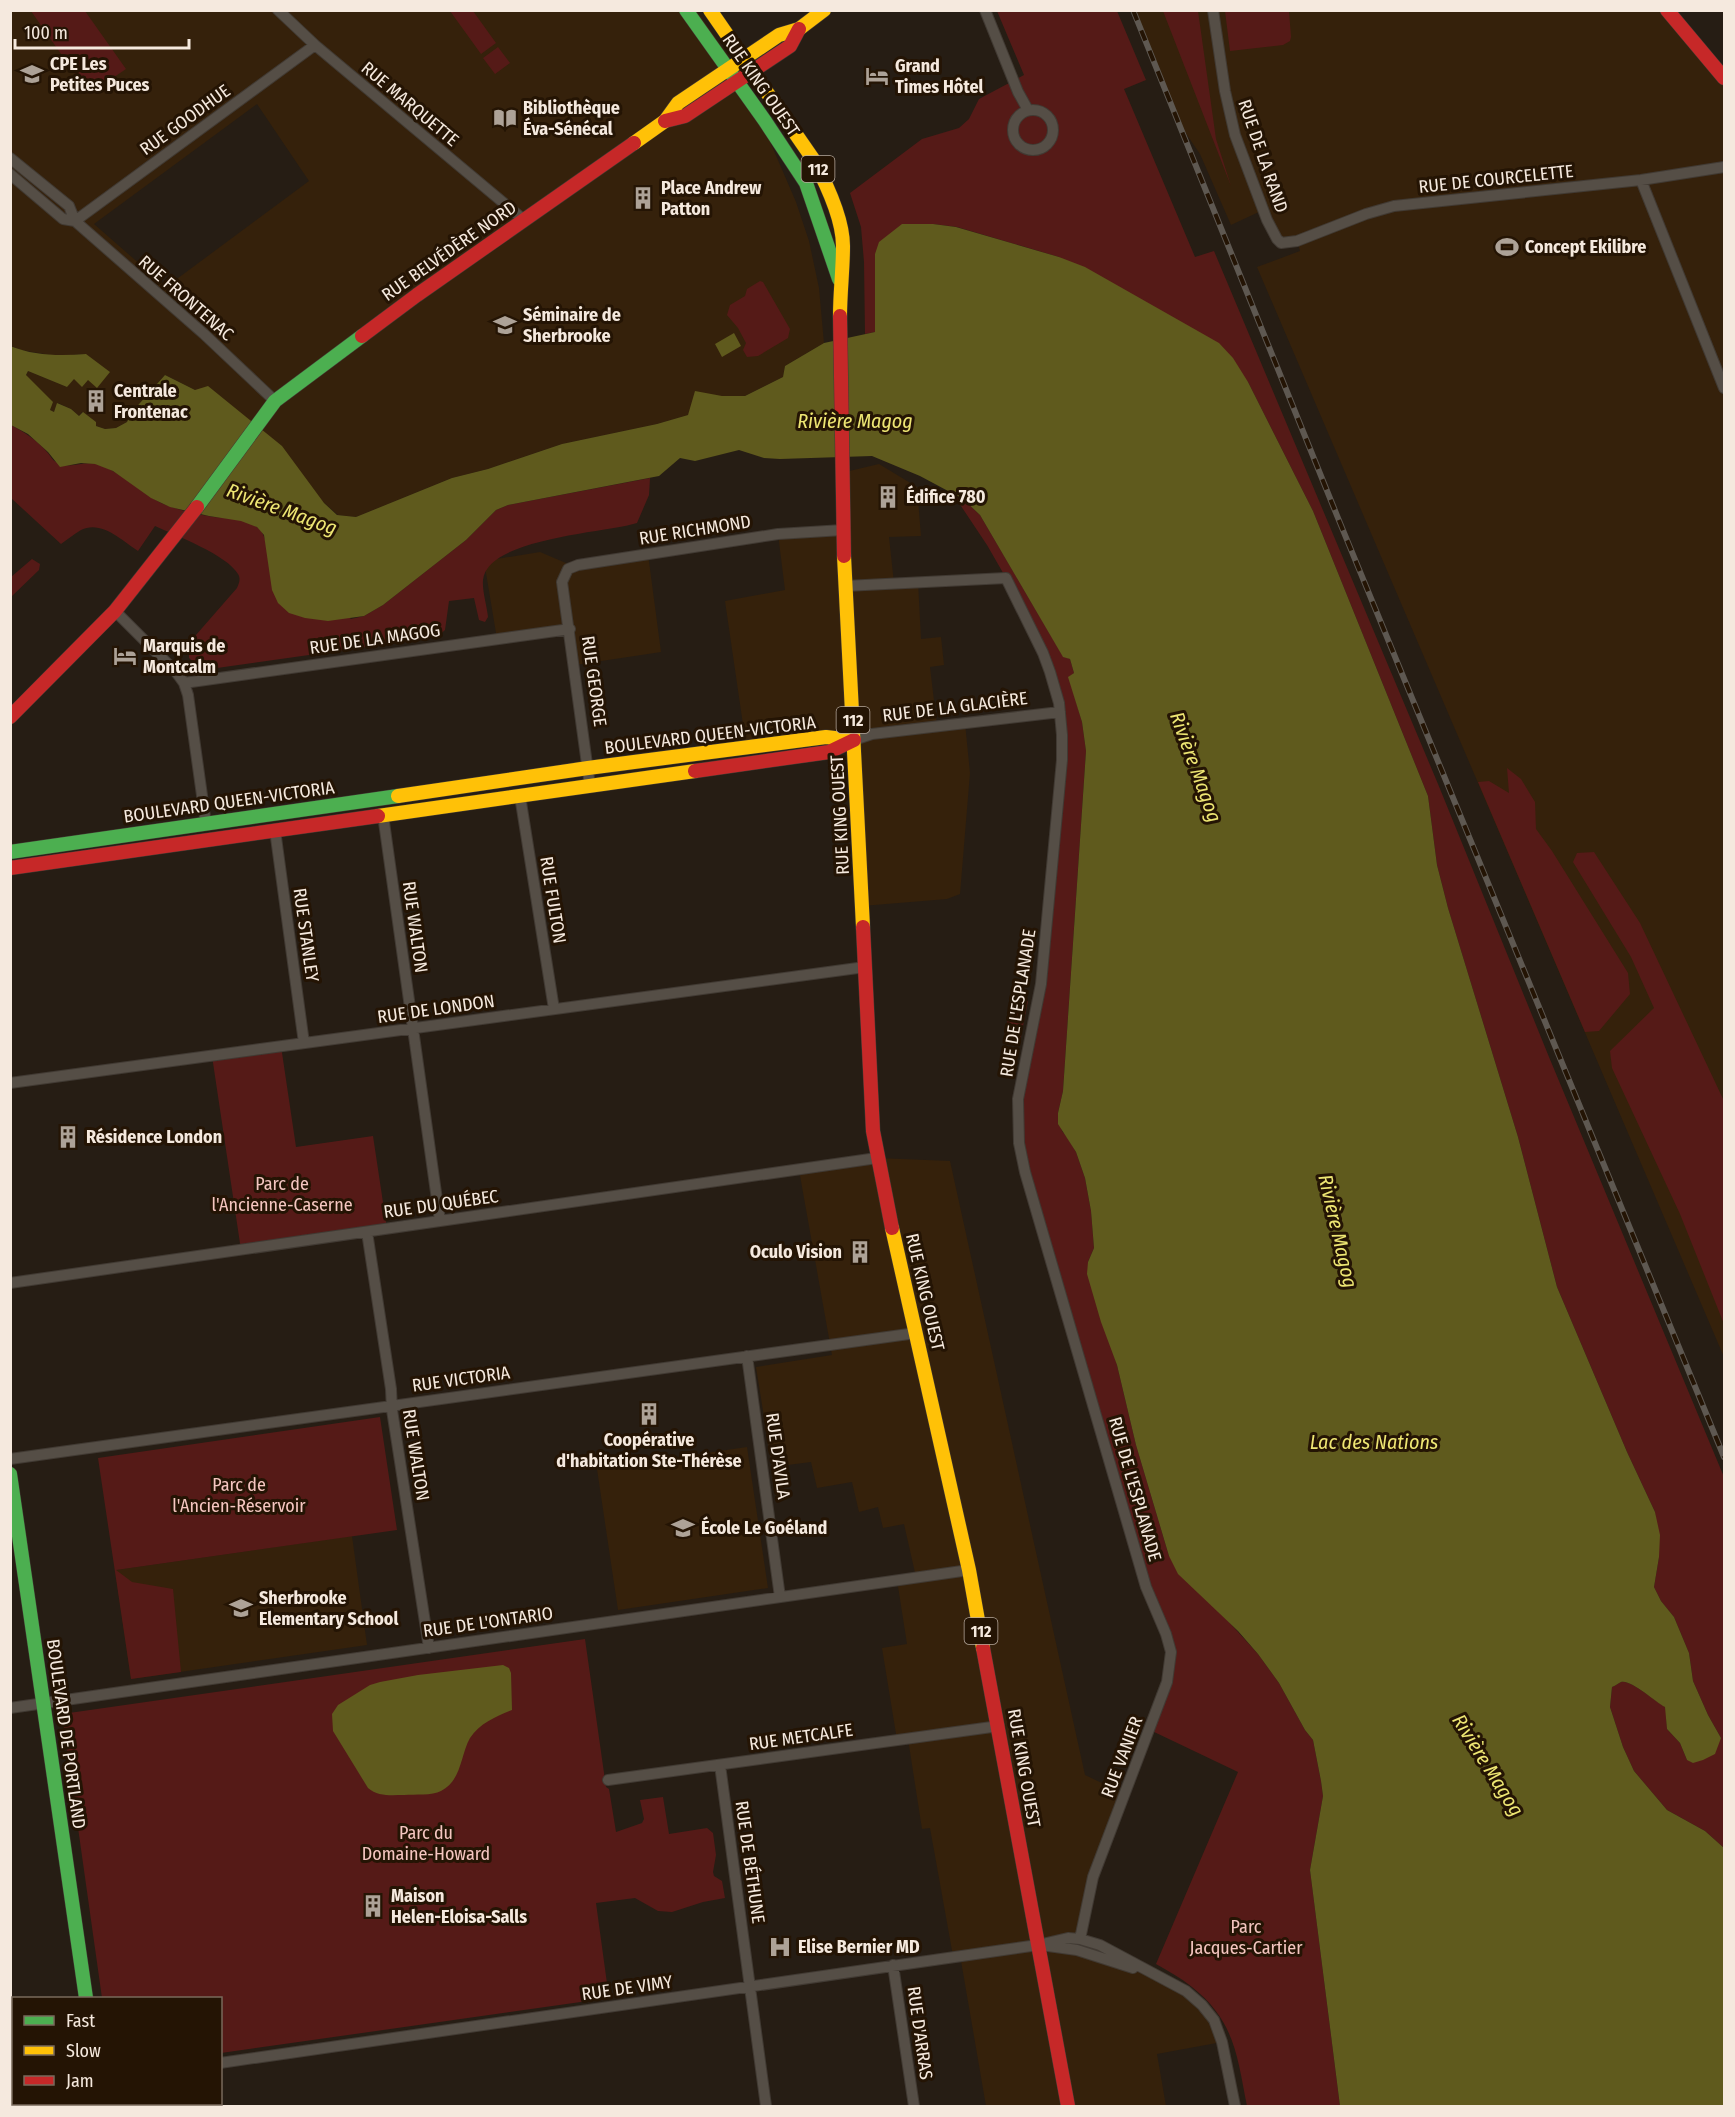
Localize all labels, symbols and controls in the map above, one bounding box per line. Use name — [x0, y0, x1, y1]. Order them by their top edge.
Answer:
scale bar — [15, 12, 189, 50]
text: 100 m — [24, 22, 68, 44]
street label: RUE KING OUEST — [718, 30, 805, 141]
place label: CPE Les Petites Puces — [50, 53, 150, 96]
place label: Grand Times Hôtel — [895, 55, 984, 98]
street label: RUE MARQUETTE — [357, 57, 463, 151]
school or university icon: CPE Les Petites Puces — [19, 61, 45, 87]
hotel icon: Grand Times Hôtel — [864, 63, 890, 89]
street label: RUE GOODHUE — [136, 80, 234, 160]
street label: RUE DE LA RAND — [1233, 96, 1293, 216]
place label: Bibliothèque Éva-Sénécal — [523, 97, 620, 140]
library icon: Bibliothèque Éva-Sénécal — [492, 105, 518, 131]
road number: 112 — [802, 156, 834, 182]
street label: RUE DE COURCELETTE — [1418, 160, 1574, 198]
place label: Place Andrew Patton — [661, 177, 762, 220]
building icon: Place Andrew Patton — [630, 185, 656, 211]
street label: RUE BELVÉDÈRE NORD — [377, 195, 521, 306]
sports icon: Concept Ekilibre — [1494, 234, 1520, 260]
place label: Concept Ekilibre — [1525, 236, 1647, 258]
street label: RUE FRONTENAC — [134, 251, 238, 345]
place label: Séminaire de Sherbrooke — [523, 304, 621, 347]
school or university icon: Séminaire de Sherbrooke — [492, 312, 518, 338]
place label: Centrale Frontenac — [114, 380, 188, 423]
building icon: Centrale Frontenac — [83, 388, 109, 414]
water label: Rivière Magog — [797, 409, 913, 433]
water label: Rivière Magog — [224, 478, 340, 540]
building icon: Édifice 780 — [875, 484, 901, 510]
place label: Édifice 780 — [906, 485, 986, 508]
street label: RUE RICHMOND — [638, 510, 752, 550]
street label: RUE DE LA MAGOG — [308, 619, 442, 659]
street label: RUE GEORGE — [577, 634, 611, 728]
place label: Marquis de Montcalm — [143, 635, 225, 678]
hotel icon: Marquis de Montcalm — [112, 643, 138, 669]
street label: RUE DE LA GLACIÈRE — [881, 686, 1029, 727]
road number: 112 — [836, 707, 870, 733]
water label: Rivière Magog — [1165, 709, 1227, 825]
street label: BOULEVARD QUEEN-VICTORIA — [603, 711, 817, 759]
street label: RUE KING OUEST — [826, 754, 854, 875]
street label: BOULEVARD QUEEN-VICTORIA — [122, 776, 336, 828]
street label: RUE FULTON — [535, 855, 571, 945]
street label: RUE WALTON — [398, 880, 432, 974]
street label: RUE STANLEY — [289, 887, 323, 983]
street label: RUE DE L'ESPLANADE — [995, 928, 1041, 1078]
street label: RUE DE LONDON — [376, 990, 496, 1028]
building icon: Résidence London — [55, 1124, 81, 1150]
place label: Résidence London — [86, 1126, 222, 1148]
water label: Rivière Magog — [1313, 1172, 1363, 1290]
park label: Parc de l'Ancienne-Caserne — [211, 1173, 353, 1216]
street label: RUE DU QUÉBEC — [382, 1184, 500, 1223]
street label: RUE KING OUEST — [901, 1231, 949, 1353]
building icon: Oculo Vision — [847, 1239, 873, 1265]
place label: Oculo Vision — [750, 1241, 842, 1263]
street label: RUE VICTORIA — [411, 1361, 512, 1397]
building icon: Coopérative d'habitation Ste-Thérèse — [636, 1401, 662, 1427]
street label: RUE WALTON — [398, 1408, 434, 1502]
street label: RUE D'AVILA — [761, 1411, 795, 1501]
street label: RUE DE L'ESPLANADE — [1104, 1414, 1166, 1564]
place label: Coopérative d'habitation Ste-Thérèse — [556, 1429, 742, 1472]
water label: Lac des Nations — [1310, 1430, 1439, 1454]
park label: Parc de l'Ancien-Réservoir — [172, 1474, 306, 1517]
school or university icon: École Le Goéland — [670, 1515, 696, 1541]
place label: École Le Goéland — [701, 1516, 827, 1539]
place label: Sherbrooke Elementary School — [259, 1587, 398, 1630]
school or university icon: Sherbrooke Elementary School — [228, 1595, 254, 1621]
street label: RUE DE L'ONTARIO — [422, 1602, 554, 1642]
road number: 112 — [964, 1618, 998, 1644]
street label: BOULEVARD DE PORTLAND — [42, 1638, 90, 1830]
street label: RUE KING OUEST — [1003, 1707, 1045, 1829]
water label: Rivière Magog — [1447, 1710, 1529, 1820]
street label: RUE VANIER — [1096, 1713, 1148, 1801]
street label: RUE METCALFE — [748, 1719, 854, 1755]
street label: RUE DE BÉTHUNE — [731, 1799, 770, 1925]
park label: Parc du Domaine-Howard — [362, 1822, 490, 1865]
place label: Maison Helen-Eloisa-Salls — [391, 1885, 527, 1928]
building icon: Maison Helen-Eloisa-Salls — [360, 1893, 386, 1919]
park label: Parc Jacques-Cartier — [1190, 1916, 1303, 1959]
hospital icon: Elise Bernier MD — [767, 1934, 793, 1960]
place label: Elise Bernier MD — [798, 1936, 920, 1958]
street label: RUE DE VIMY — [580, 1971, 674, 2005]
street label: RUE D'ARRAS — [903, 1985, 937, 2081]
legend — [12, 1997, 222, 2105]
text: Fast — [66, 2010, 95, 2032]
text: Slow — [66, 2040, 101, 2062]
text: Jam — [66, 2070, 94, 2092]

